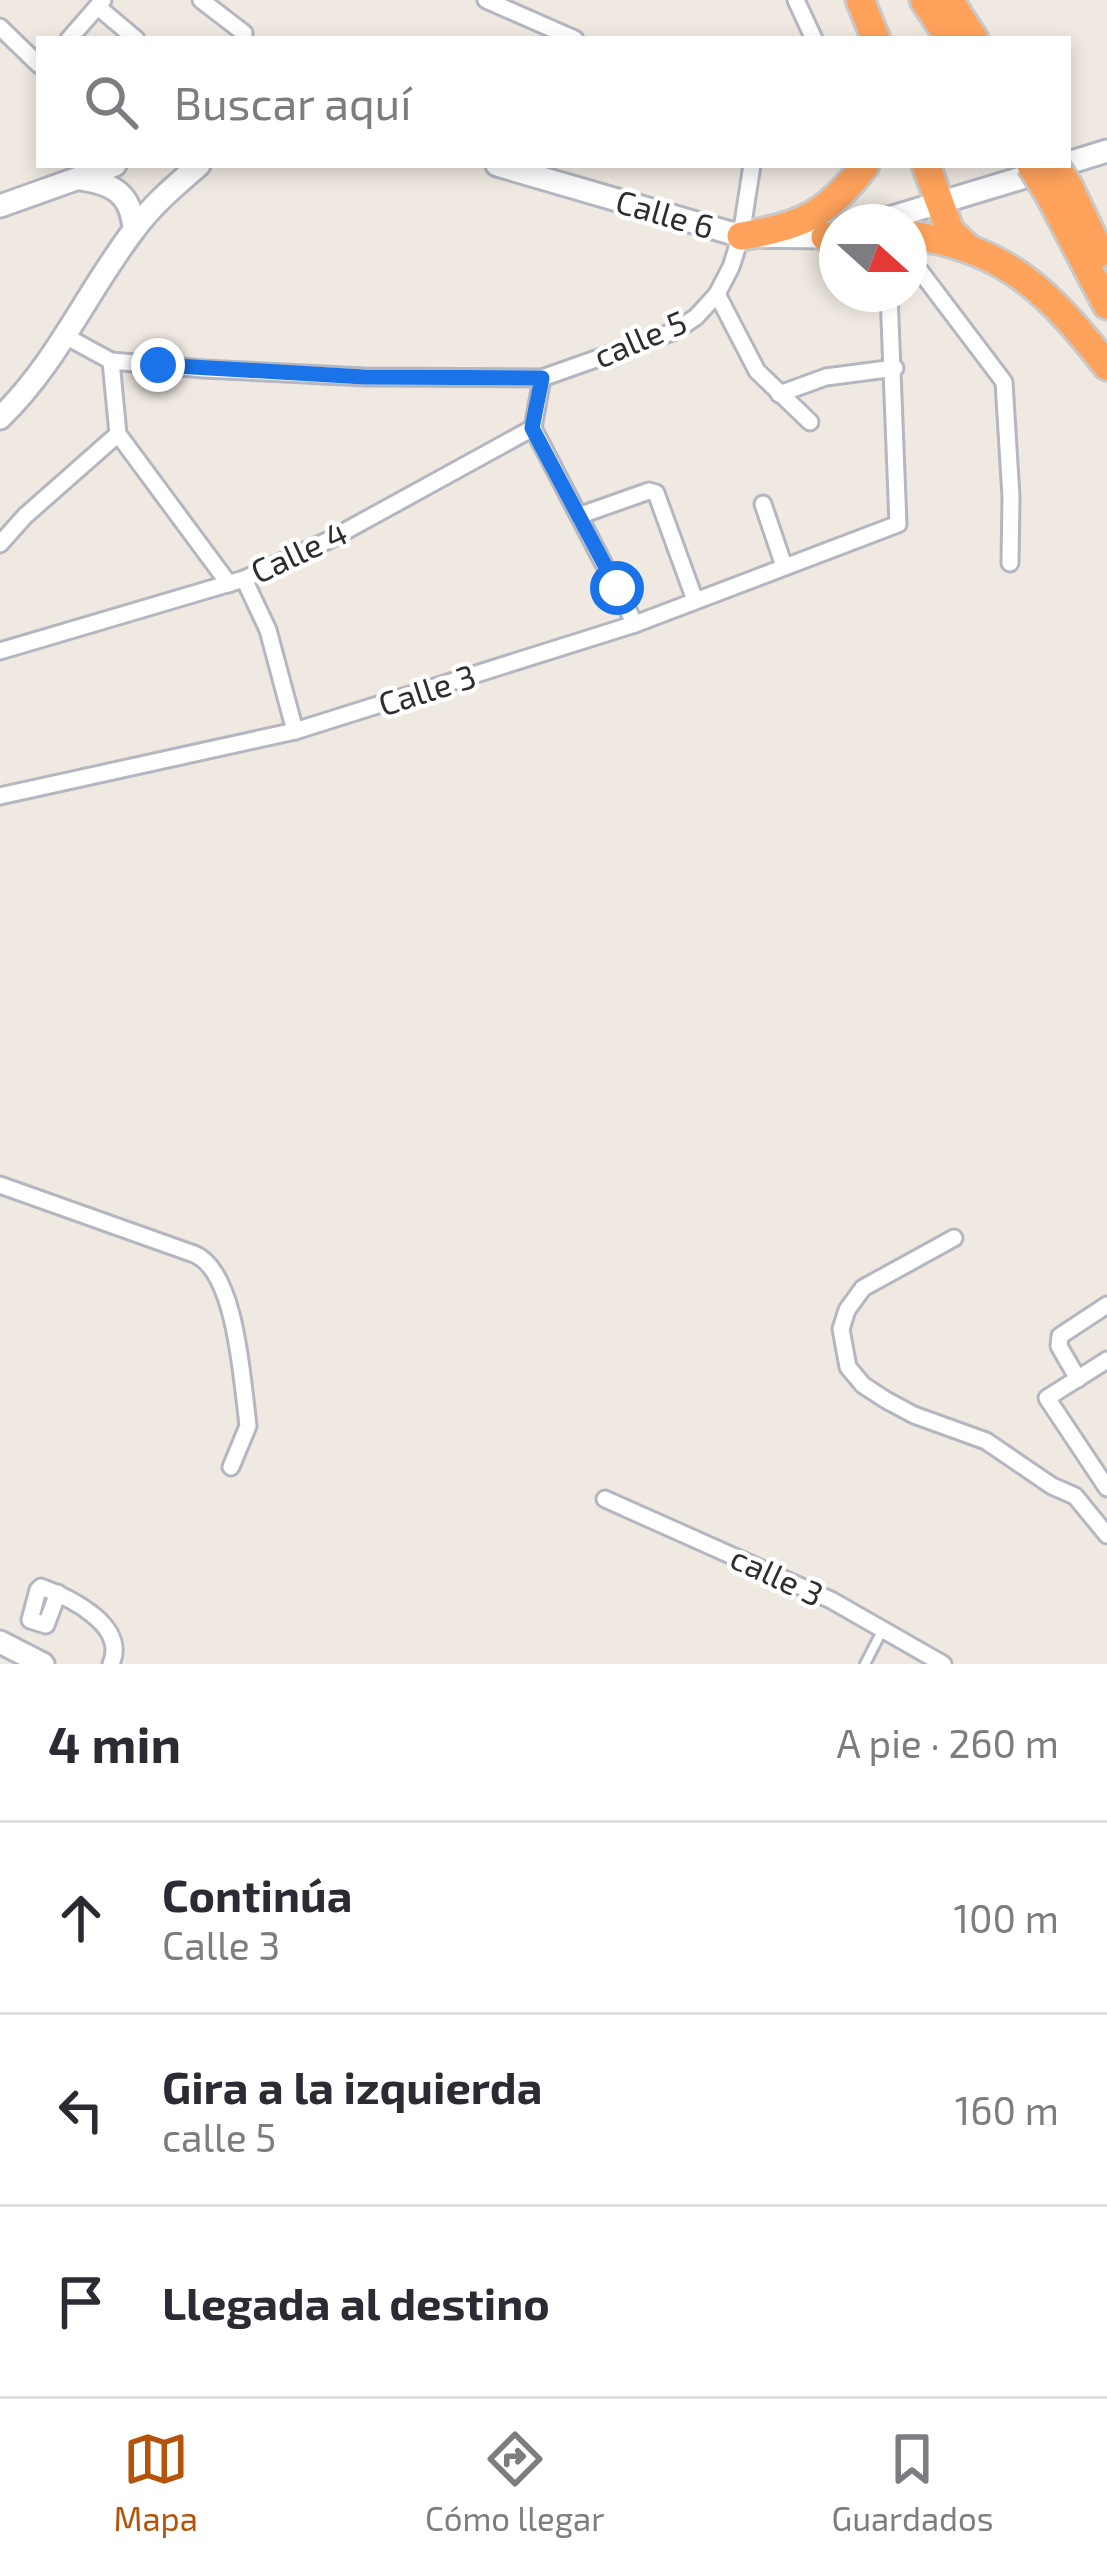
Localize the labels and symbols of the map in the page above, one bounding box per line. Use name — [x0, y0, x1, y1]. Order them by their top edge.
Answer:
street label: Calle 6 — [611, 180, 719, 246]
north arrow — [819, 204, 927, 312]
street label: calle 5 — [587, 301, 692, 375]
route end — [131, 338, 185, 392]
street label: Calle 4 — [244, 511, 353, 591]
route start — [590, 561, 644, 615]
street label: Calle 3 — [373, 655, 480, 724]
street label: calle 3 — [725, 1536, 830, 1614]

